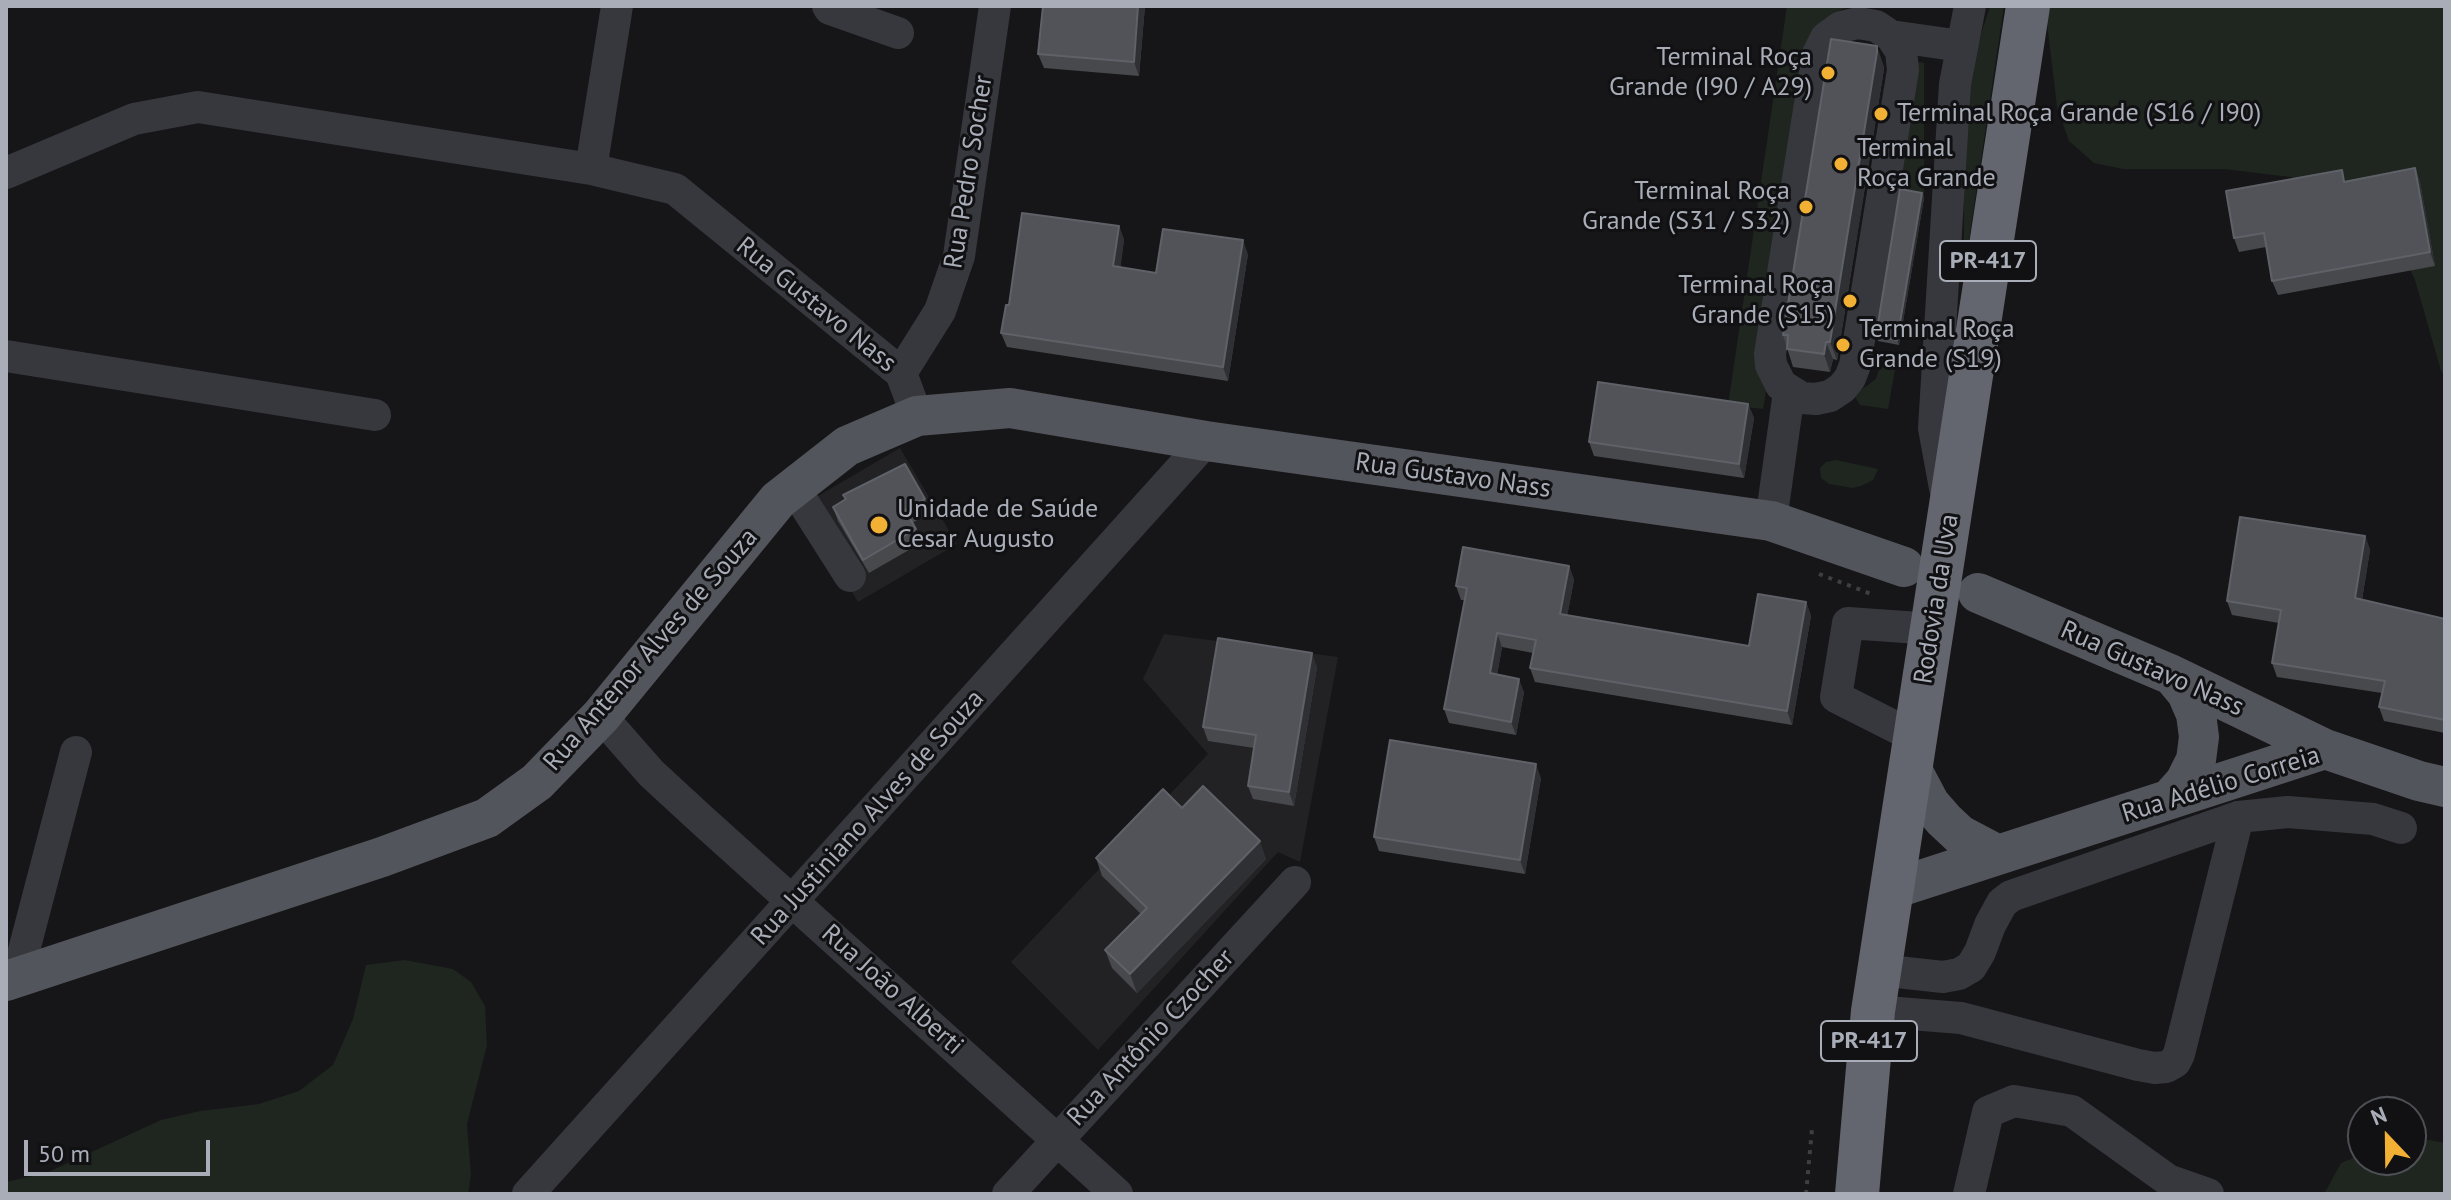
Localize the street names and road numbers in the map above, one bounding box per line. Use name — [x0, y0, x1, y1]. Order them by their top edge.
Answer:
street label: Rua Pedro Socher — [938, 73, 1000, 271]
street label: Rua Gustavo Nass — [730, 231, 902, 379]
road number: PR-417 — [1940, 241, 2036, 281]
street label: Rua Gustavo Nass — [1353, 447, 1553, 505]
street label: Rodovia da Uva — [1908, 512, 1966, 686]
street label: Rua Antenor Alves de Souza — [537, 523, 765, 777]
street label: Rua Gustavo Nass — [2056, 615, 2248, 723]
street label: Rua Justiniano Alves de Souza — [745, 684, 991, 952]
street label: Rua Adélio Correia — [2118, 740, 2324, 830]
street label: Rua João Alberti — [815, 918, 969, 1062]
street label: Rua Antônio Czocher — [1061, 943, 1241, 1133]
road number: PR-417 — [1821, 1021, 1917, 1061]

